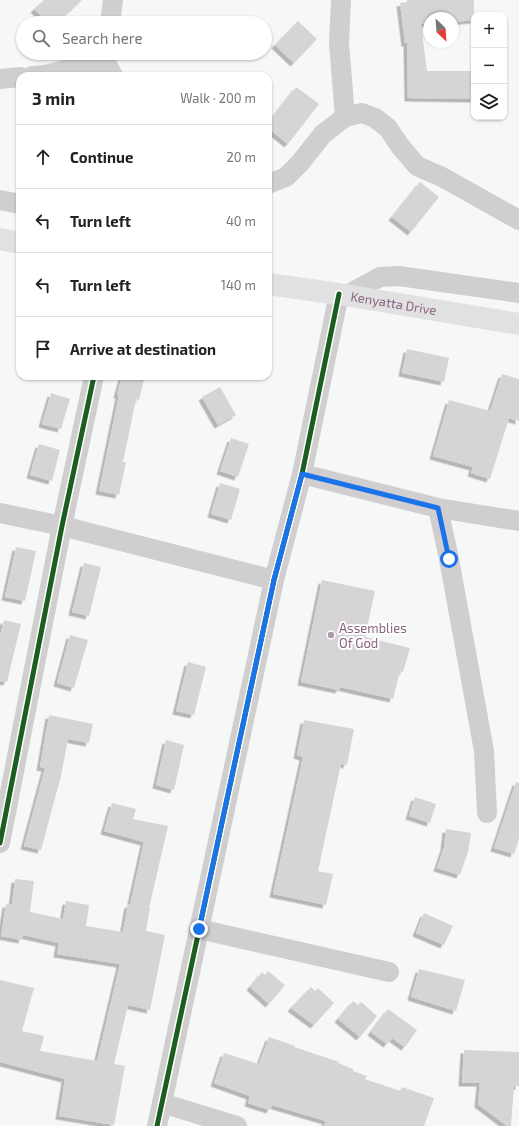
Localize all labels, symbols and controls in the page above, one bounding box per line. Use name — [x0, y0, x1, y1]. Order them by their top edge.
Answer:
north arrow — [423, 12, 459, 48]
map controls — [471, 12, 507, 120]
button: + — [471, 12, 507, 48]
search box — [16, 16, 272, 60]
icon: search — [30, 27, 52, 49]
text: Search here — [62, 29, 143, 47]
button: − — [471, 48, 507, 84]
button: layers — [471, 84, 507, 120]
text: 3 min — [32, 88, 75, 108]
text: Walk · 200 m — [180, 90, 256, 106]
icon: ahead — [32, 146, 54, 168]
text: Continue — [70, 148, 133, 166]
text: 20 m — [227, 149, 256, 165]
icon: left — [32, 210, 54, 232]
text: Turn left — [70, 212, 131, 230]
text: 40 m — [226, 213, 256, 229]
icon: left — [32, 274, 54, 296]
text: Turn left — [70, 276, 131, 294]
text: 140 m — [221, 277, 256, 293]
street label: Kenyatta Drive — [349, 288, 438, 318]
icon: arrive — [32, 338, 54, 360]
text: Arrive at destination — [70, 340, 216, 358]
route start — [440, 550, 458, 568]
place label: Assemblies Of God — [339, 620, 407, 651]
marker: Assemblies Of God — [326, 630, 336, 640]
route end — [190, 920, 208, 938]

